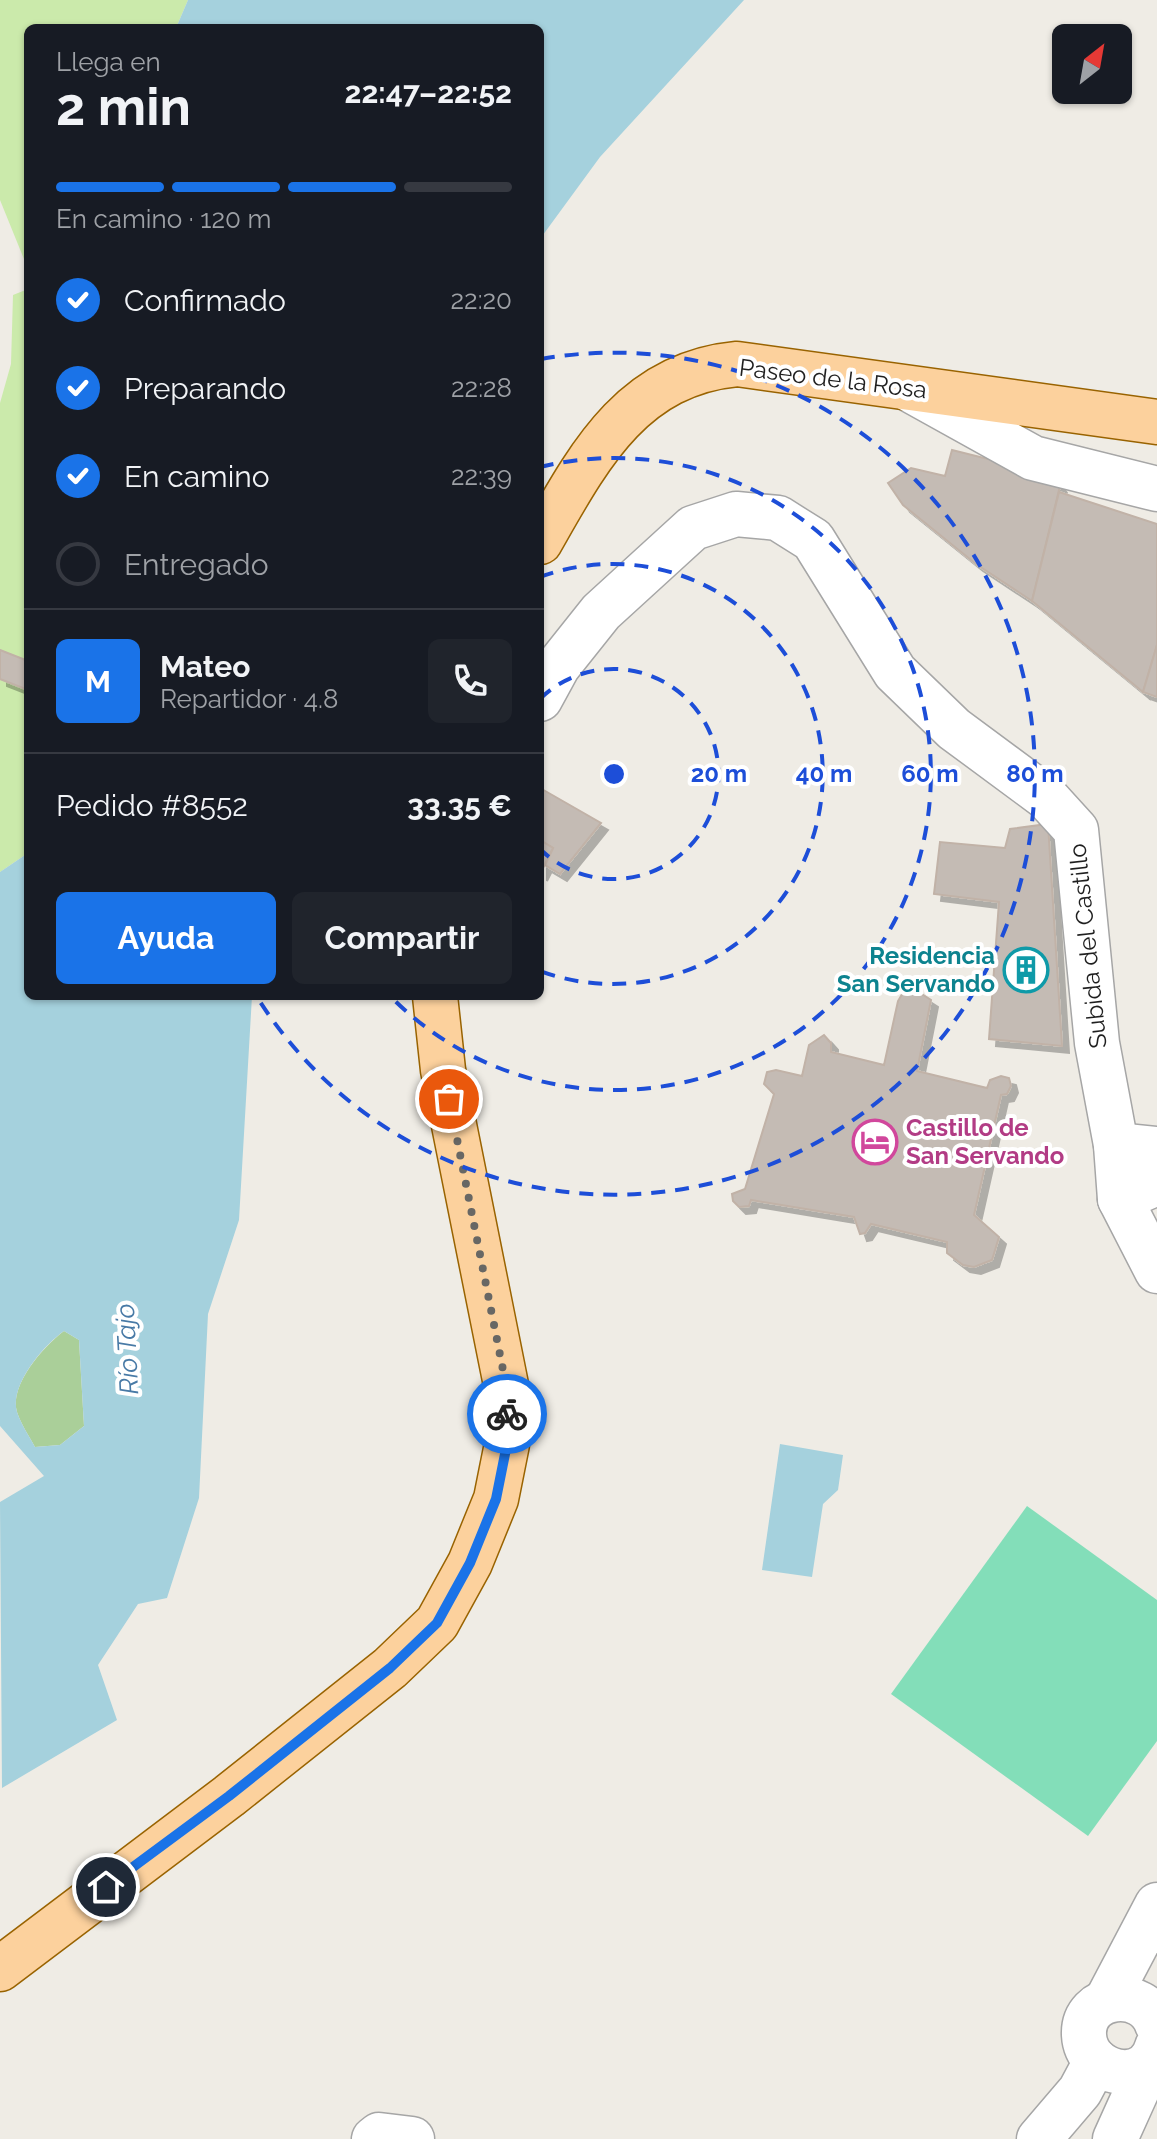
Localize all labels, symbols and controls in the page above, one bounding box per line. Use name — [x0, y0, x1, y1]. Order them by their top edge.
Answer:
north arrow — [1052, 24, 1132, 104]
map controls — [1052, 24, 1132, 104]
text: Llega en — [56, 47, 161, 77]
text: 22:47–22:52 — [345, 75, 512, 110]
text: 2 min — [56, 76, 191, 137]
text: En camino · 120 m — [56, 204, 271, 234]
icon: check — [56, 278, 100, 322]
text: Confirmado — [124, 283, 286, 318]
text: 22:20 — [451, 285, 512, 315]
street label: Paseo de la Rosa — [737, 353, 929, 404]
icon: check — [56, 366, 100, 410]
text: Preparando — [124, 371, 286, 406]
text: 22:28 — [451, 373, 512, 403]
icon: check — [56, 454, 100, 498]
text: En camino — [124, 459, 270, 494]
text: 22:39 — [451, 461, 512, 491]
text: Entregado — [124, 547, 269, 582]
button: phone — [428, 639, 512, 723]
text: Mateo — [160, 649, 250, 684]
text: M — [85, 664, 111, 699]
text: Repartidor · 4.8 — [160, 684, 338, 714]
text: 20 m — [691, 759, 747, 788]
text: 40 m — [796, 759, 852, 788]
text: 60 m — [901, 759, 959, 788]
text: 80 m — [1006, 759, 1064, 788]
centre of rings — [600, 760, 628, 788]
text: Pedido #8552 — [56, 788, 248, 823]
text: 33.35 € — [407, 788, 512, 823]
street label: Subida del Castillo — [1062, 842, 1113, 1050]
button: Ayuda — [56, 892, 276, 984]
button: Compartir — [292, 892, 512, 984]
place label: Residencia San Servando — [837, 941, 995, 998]
building icon: Residencia San Servando — [1002, 946, 1050, 994]
pin — [415, 1065, 483, 1133]
icon: bag — [427, 1077, 471, 1121]
place label: Castillo de San Servando — [906, 1113, 1064, 1170]
hotel icon: Castillo de San Servando — [851, 1118, 899, 1166]
water label: Río Tajo — [110, 1303, 144, 1395]
courier — [467, 1374, 547, 1454]
icon: bike — [485, 1392, 529, 1436]
pin — [72, 1853, 140, 1921]
icon: home — [84, 1865, 128, 1909]

